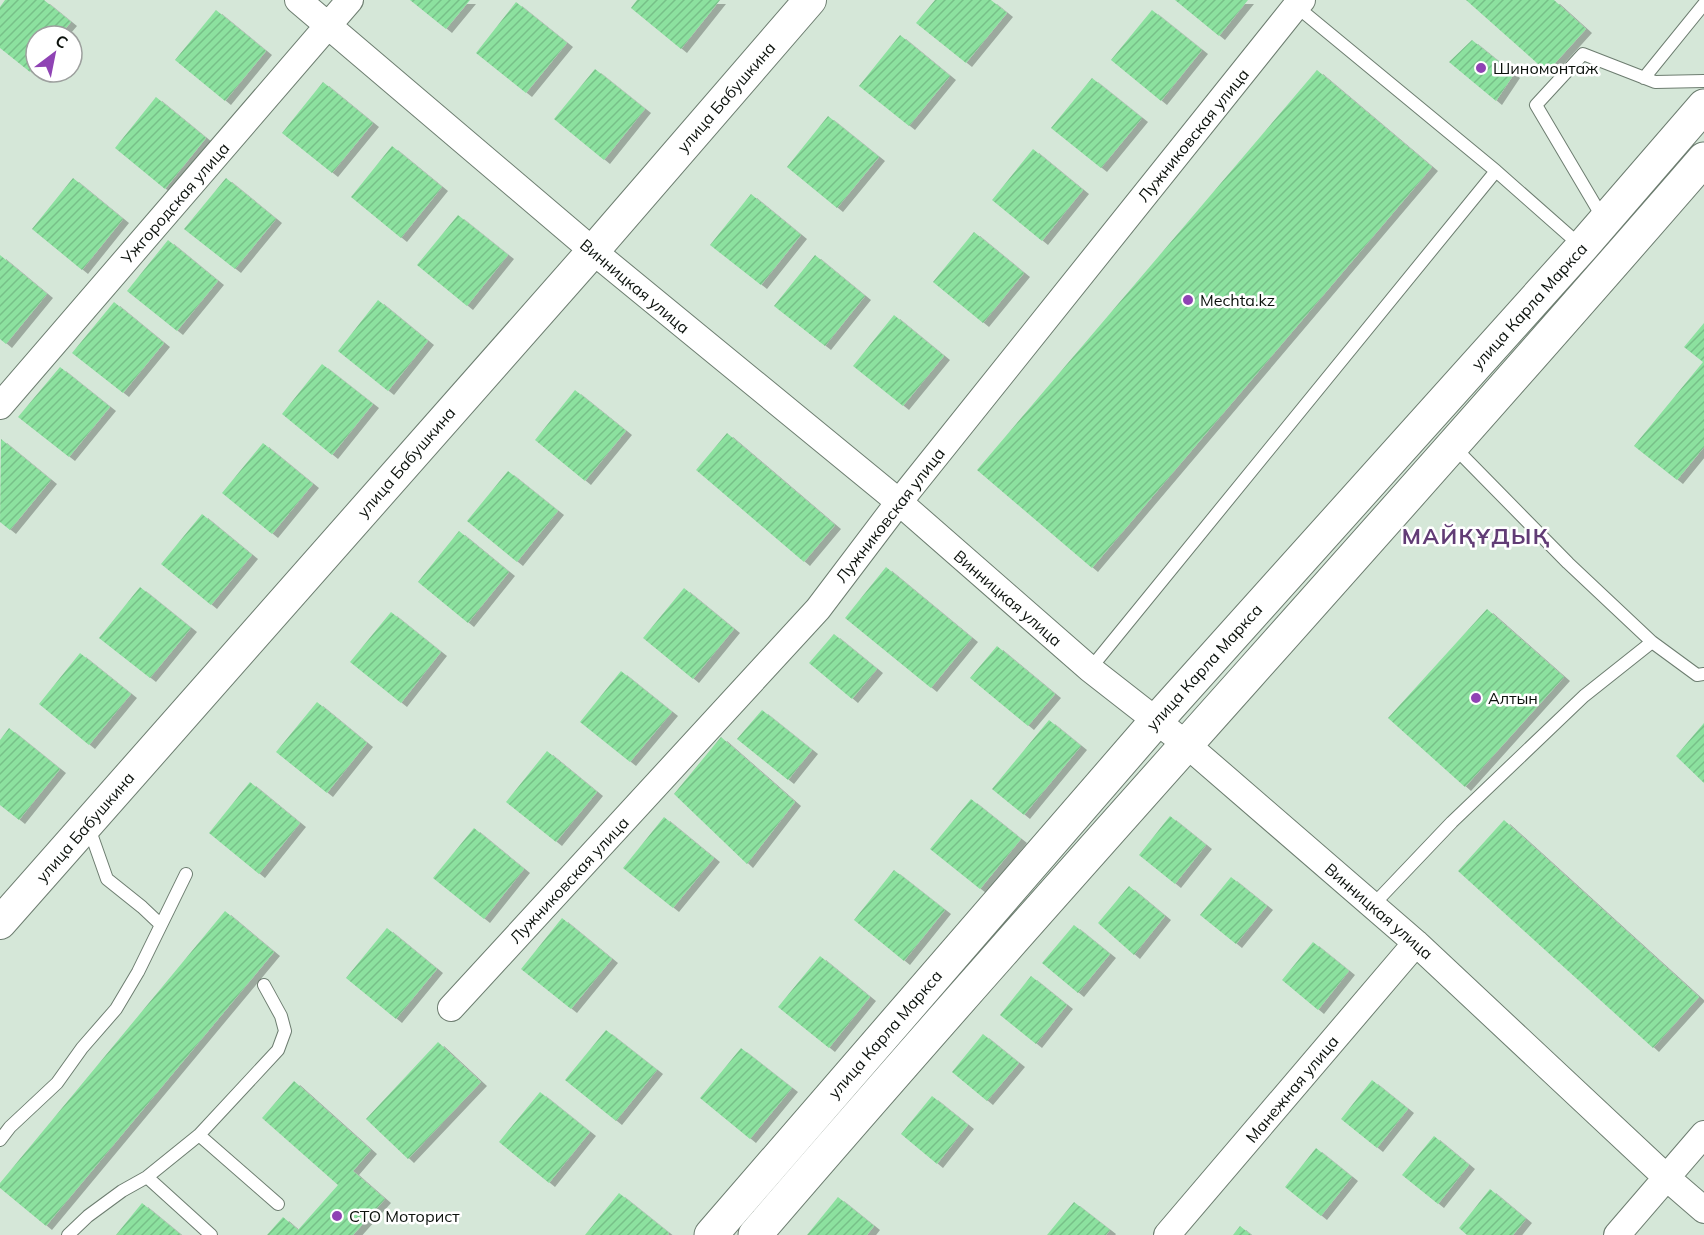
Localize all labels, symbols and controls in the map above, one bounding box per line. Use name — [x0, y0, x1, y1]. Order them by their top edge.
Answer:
north arrow — [24, 24, 84, 84]
text: С — [52, 30, 72, 53]
street label: улица Бабушкина — [673, 38, 779, 156]
place label: Шиномонтаж — [1493, 58, 1598, 78]
marker: Шиномонтаж — [1474, 61, 1488, 75]
street label: Лужниковская улица — [1133, 64, 1253, 206]
street label: Ужгородская улица — [116, 138, 233, 269]
street label: Винницкая улица — [576, 234, 694, 338]
street label: улица Карла Маркса — [1467, 238, 1591, 374]
place label: Mechta.kz — [1200, 290, 1275, 310]
marker: Mechta.kz — [1181, 293, 1195, 307]
street label: улица Бабушкина — [353, 403, 459, 521]
street label: Лужниковская улица — [831, 444, 949, 586]
district label: МАЙҚҰДЫҚ — [1402, 522, 1550, 550]
street label: Винницкая улица — [950, 546, 1066, 650]
street label: улица Карла Маркса — [1142, 599, 1266, 735]
place label: Алтын — [1488, 688, 1538, 708]
marker: Алтын — [1469, 691, 1483, 705]
street label: улица Бабушкина — [32, 768, 138, 886]
street label: Лужниковская улица — [505, 813, 633, 947]
street label: Винницкая улица — [1321, 859, 1437, 963]
street label: улица Карла Маркса — [824, 966, 946, 1102]
street label: Манежная улица — [1241, 1031, 1343, 1147]
place label: СТО Моторист — [349, 1206, 460, 1226]
marker: СТО Моторист — [330, 1209, 344, 1223]

